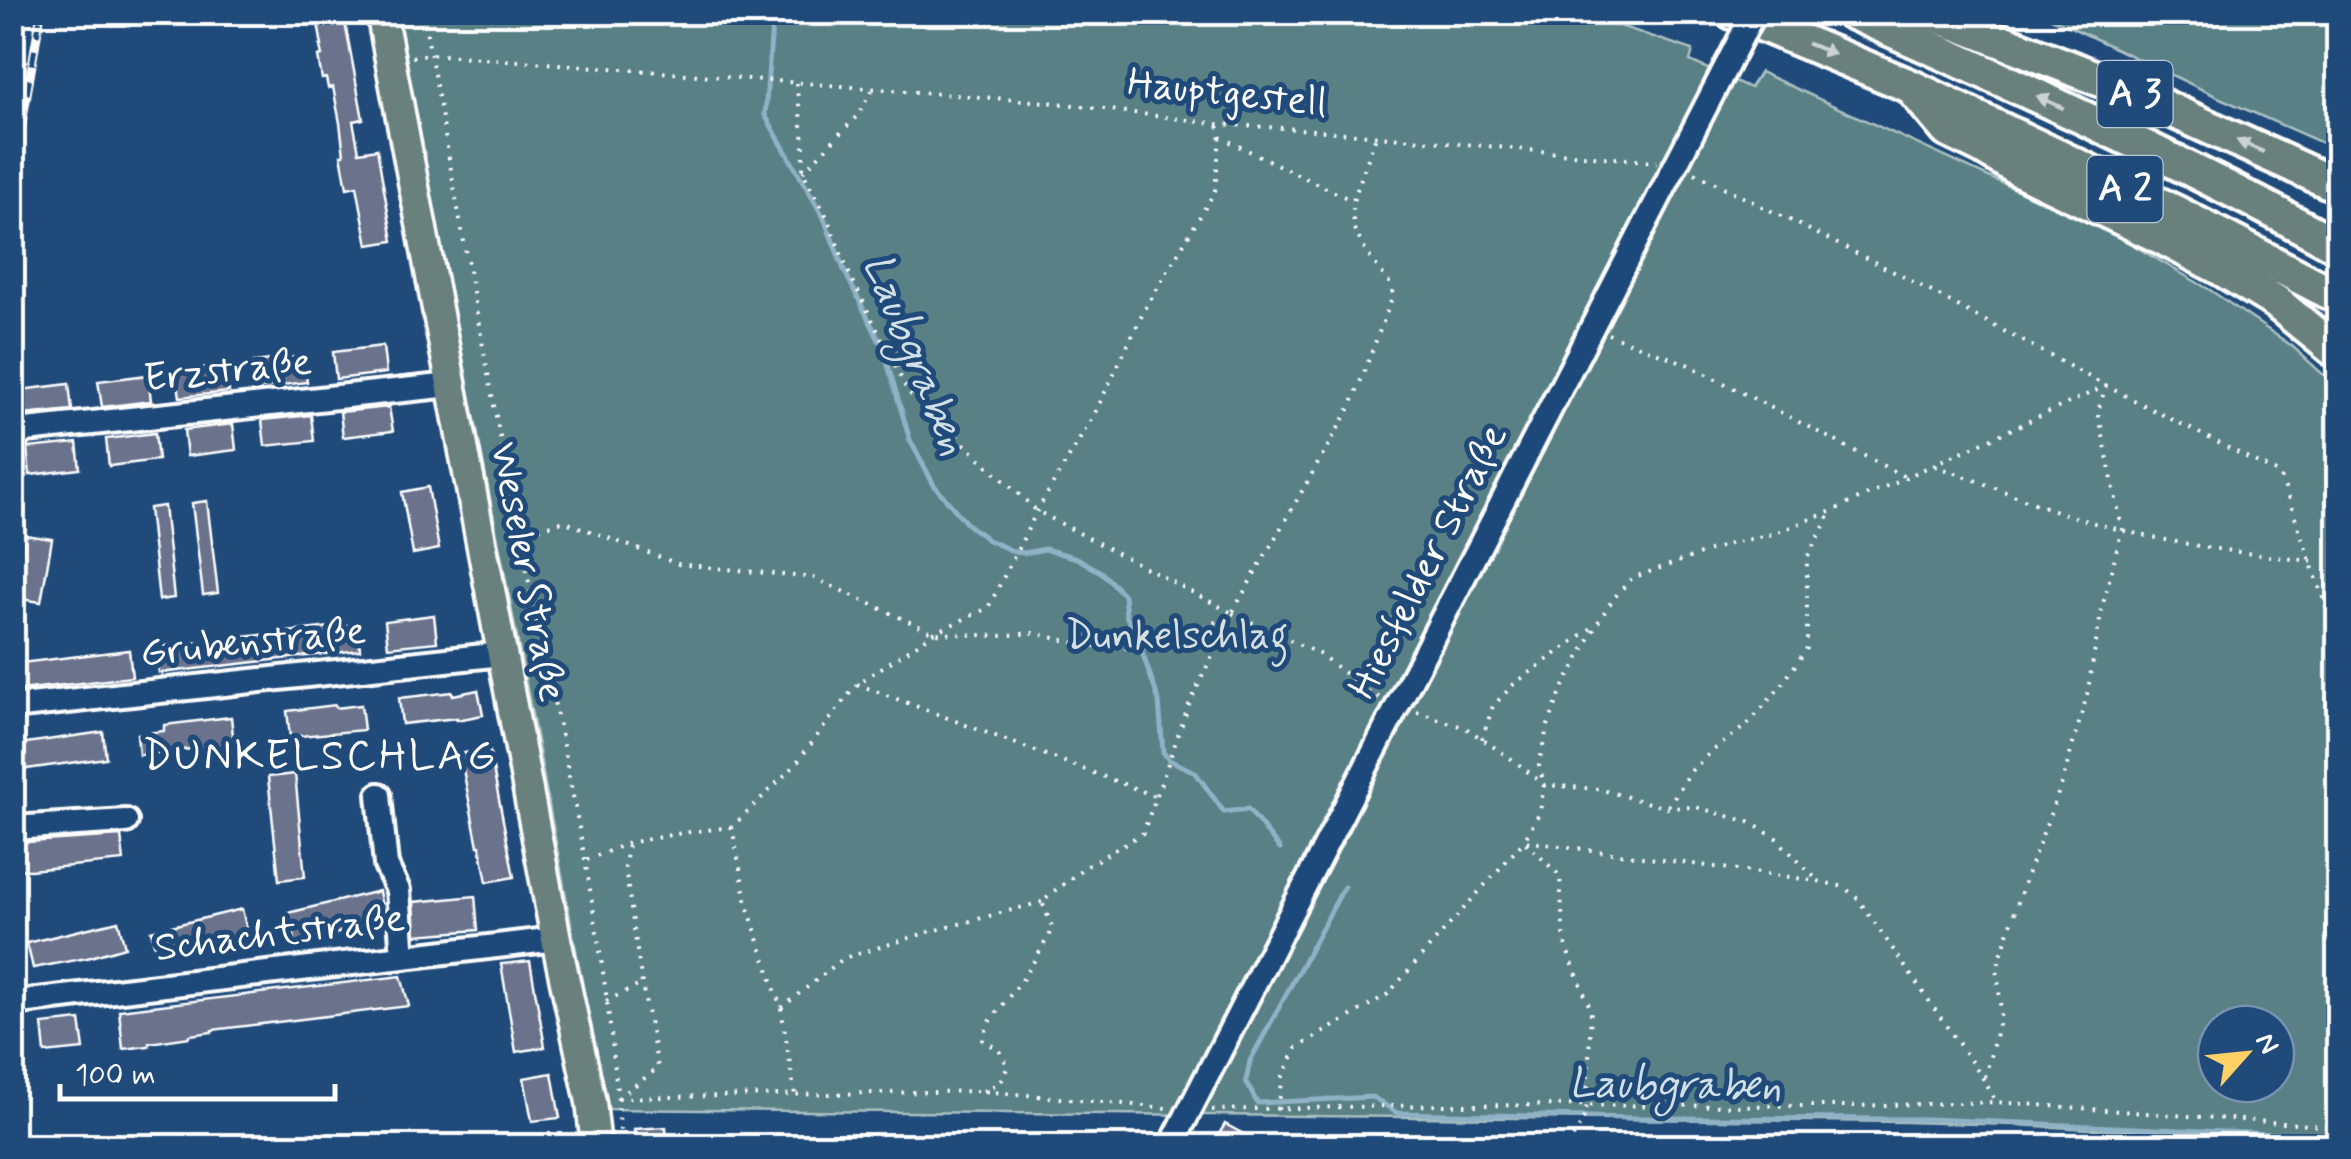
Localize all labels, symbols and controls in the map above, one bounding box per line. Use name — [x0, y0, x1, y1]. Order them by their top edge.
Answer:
one-way arrow — [1806, 41, 1835, 57]
street label: Hauptgestell — [1125, 58, 1329, 130]
road number: A 3 — [2098, 61, 2172, 127]
one-way arrow — [2035, 93, 2064, 110]
one-way arrow — [2235, 138, 2265, 154]
road number: A 2 — [2088, 156, 2162, 222]
water label: Laubgraben — [845, 246, 979, 465]
street label: Erzstraße — [141, 336, 315, 406]
street label: Hiesfelder Straße — [1337, 416, 1521, 708]
street label: Weseler Straße — [476, 438, 578, 706]
street label: Grubenstraße — [138, 605, 368, 681]
park label: Dunkelschlag — [1065, 611, 1289, 667]
district label: DUNKELSCHLAG — [143, 730, 497, 785]
street label: Schachtstraße — [152, 893, 408, 975]
north arrow — [2196, 1004, 2296, 1104]
text: N — [2245, 1027, 2287, 1060]
scale bar — [60, 1039, 335, 1101]
text: 100 m — [75, 1056, 156, 1095]
water label: Laubgraben — [1568, 1057, 1782, 1119]

